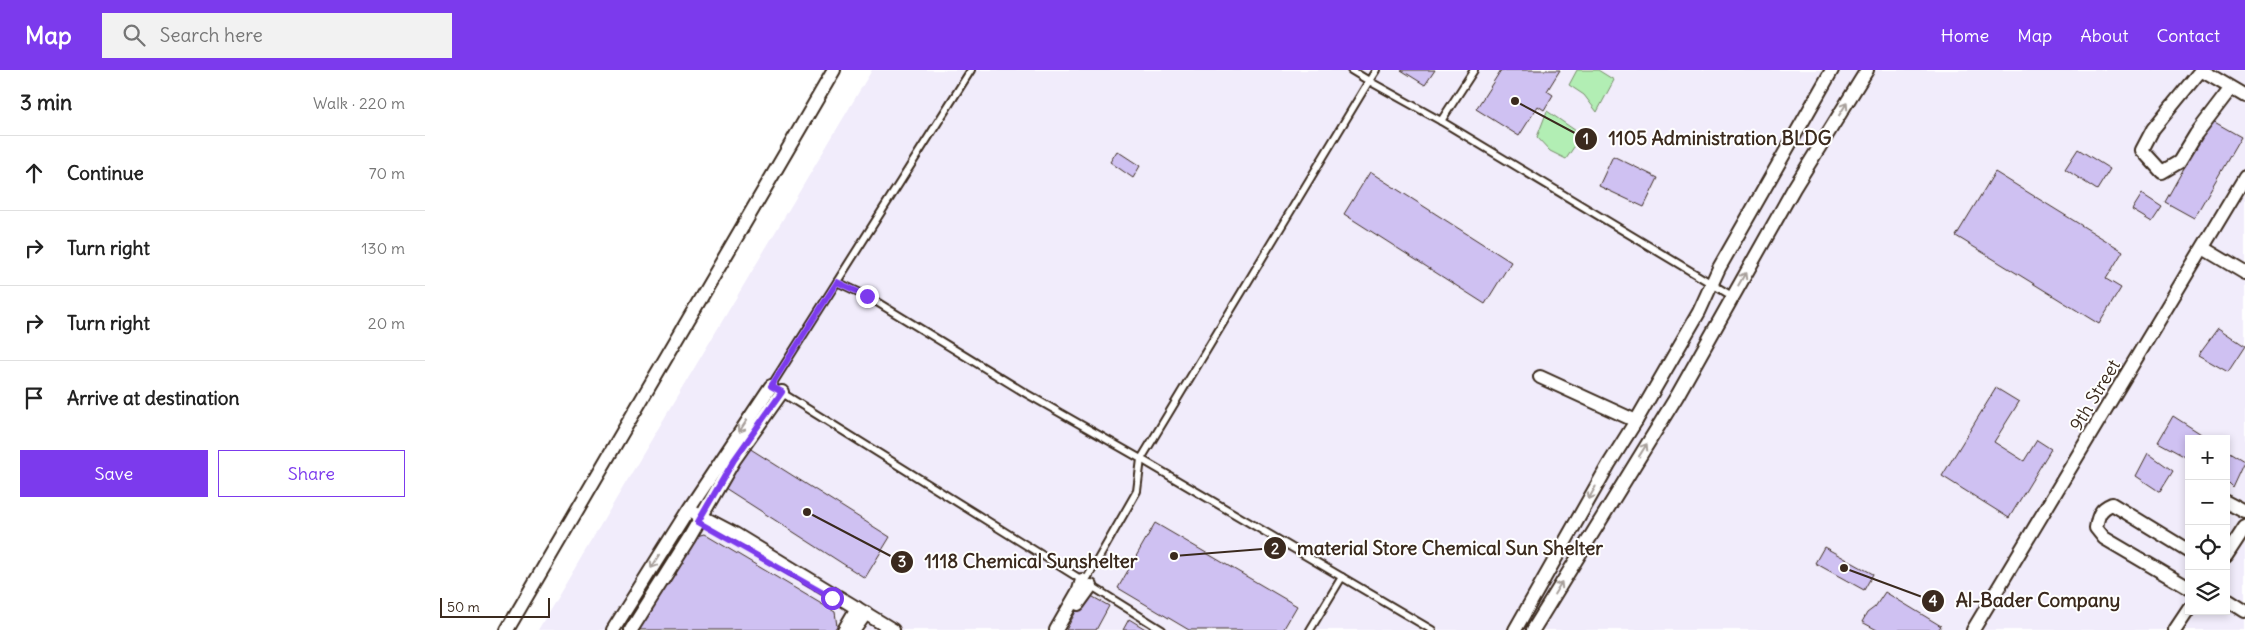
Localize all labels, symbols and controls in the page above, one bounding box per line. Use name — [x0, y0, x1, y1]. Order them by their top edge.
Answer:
search box — [102, 13, 452, 58]
text: Map — [25, 20, 72, 50]
icon: search — [120, 21, 148, 49]
text: Search here — [160, 23, 263, 47]
text: Home — [1941, 24, 1989, 47]
text: Map — [2017, 24, 2052, 47]
text: About — [2080, 24, 2128, 47]
text: Contact — [2156, 24, 2220, 47]
text: 3 min — [20, 89, 72, 116]
text: Walk · 220 m — [313, 93, 405, 113]
one-way arrow — [1838, 103, 1848, 117]
callout: 1105 Administration BLDG — [1574, 122, 1841, 156]
text: 1105 Administration BLDG — [1609, 126, 1832, 150]
text: 1 — [1583, 129, 1589, 148]
icon: ahead — [20, 159, 48, 187]
text: Continue — [67, 161, 144, 185]
text: 70 m — [369, 163, 405, 183]
icon: right — [20, 234, 48, 262]
text: Turn right — [67, 236, 150, 260]
text: 130 m — [361, 238, 405, 258]
one-way arrow — [1737, 272, 1747, 286]
route end — [856, 285, 879, 308]
icon: right — [20, 309, 48, 337]
text: Turn right — [67, 311, 150, 335]
text: 20 m — [368, 313, 405, 333]
street label: 9th Street — [2064, 355, 2125, 435]
icon: arrive — [20, 384, 48, 412]
text: Arrive at destination — [67, 386, 240, 410]
one-way arrow — [738, 419, 748, 433]
map controls — [2185, 435, 2230, 615]
button: + — [2185, 435, 2230, 480]
one-way arrow — [1638, 443, 1648, 457]
button: Save — [20, 450, 208, 497]
button: Share — [218, 450, 405, 497]
button: − — [2185, 480, 2230, 525]
one-way arrow — [1587, 485, 1597, 499]
button: locate — [2185, 525, 2230, 570]
callout: material Store Chemical Sun Shelter — [1262, 531, 1613, 565]
text: material Store Chemical Sun Shelter — [1297, 536, 1603, 560]
text: 2 — [1271, 539, 1279, 558]
callout: 1118 Chemical Sunshelter — [890, 545, 1148, 579]
text: 1118 Chemical Sunshelter — [925, 549, 1138, 573]
text: 3 — [898, 552, 906, 571]
one-way arrow — [650, 555, 660, 569]
button: layers — [2185, 570, 2230, 615]
one-way arrow — [1553, 582, 1563, 596]
callout: Al-Bader Company — [1921, 584, 2130, 618]
route start — [821, 587, 844, 610]
text: Al-Bader Company — [1956, 588, 2120, 612]
text: 4 — [1929, 591, 1938, 610]
scale bar — [440, 595, 550, 618]
text: 50 m — [447, 598, 480, 616]

